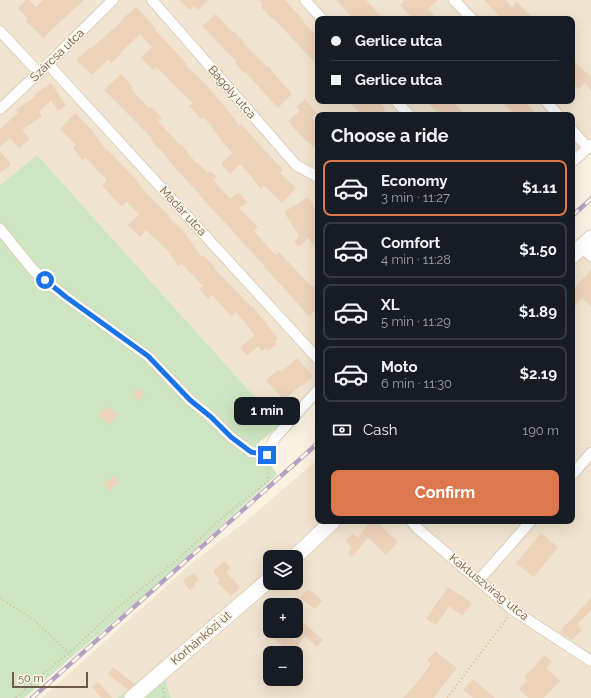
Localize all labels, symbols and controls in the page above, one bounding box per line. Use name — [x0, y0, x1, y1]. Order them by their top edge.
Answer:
street label: Szárcsa utca — [27, 26, 87, 84]
text: Gerlice utca — [355, 32, 442, 50]
street label: Bagoly utca — [205, 63, 259, 121]
text: Gerlice utca — [355, 71, 442, 89]
text: Choose a ride — [331, 125, 449, 146]
icon: car — [333, 170, 369, 206]
text: Economy — [381, 172, 448, 190]
text: $1.11 — [522, 179, 557, 197]
street label: Madár utca — [157, 183, 209, 239]
text: 3 min · 11:27 — [381, 190, 450, 205]
icon: car — [333, 232, 369, 268]
text: Comfort — [381, 234, 440, 252]
text: $1.50 — [519, 241, 557, 259]
text: 4 min · 11:28 — [381, 252, 451, 267]
route start — [36, 271, 54, 289]
icon: car — [333, 294, 369, 330]
text: XL — [381, 296, 399, 314]
text: $1.89 — [519, 303, 557, 321]
text: 5 min · 11:29 — [381, 314, 451, 329]
icon: car — [333, 356, 369, 392]
text: Moto — [381, 358, 418, 376]
text: $2.19 — [519, 365, 557, 383]
text: 6 min · 11:30 — [381, 376, 452, 391]
callout: 1 min — [234, 397, 300, 425]
text: 1 min — [251, 403, 283, 418]
icon: cash — [331, 419, 353, 441]
text: Cash — [363, 421, 397, 439]
text: 190 m — [523, 423, 559, 438]
route end — [258, 446, 276, 464]
button: Confirm — [331, 470, 559, 516]
map controls — [263, 550, 303, 686]
button: layers — [263, 550, 303, 590]
street label: Kaktuszvirág utca — [447, 551, 531, 623]
button: + — [263, 598, 303, 638]
street label: Korhánközi út — [168, 608, 234, 668]
button: − — [263, 646, 303, 686]
scale bar — [12, 670, 88, 689]
text: 50 m — [18, 672, 44, 685]

